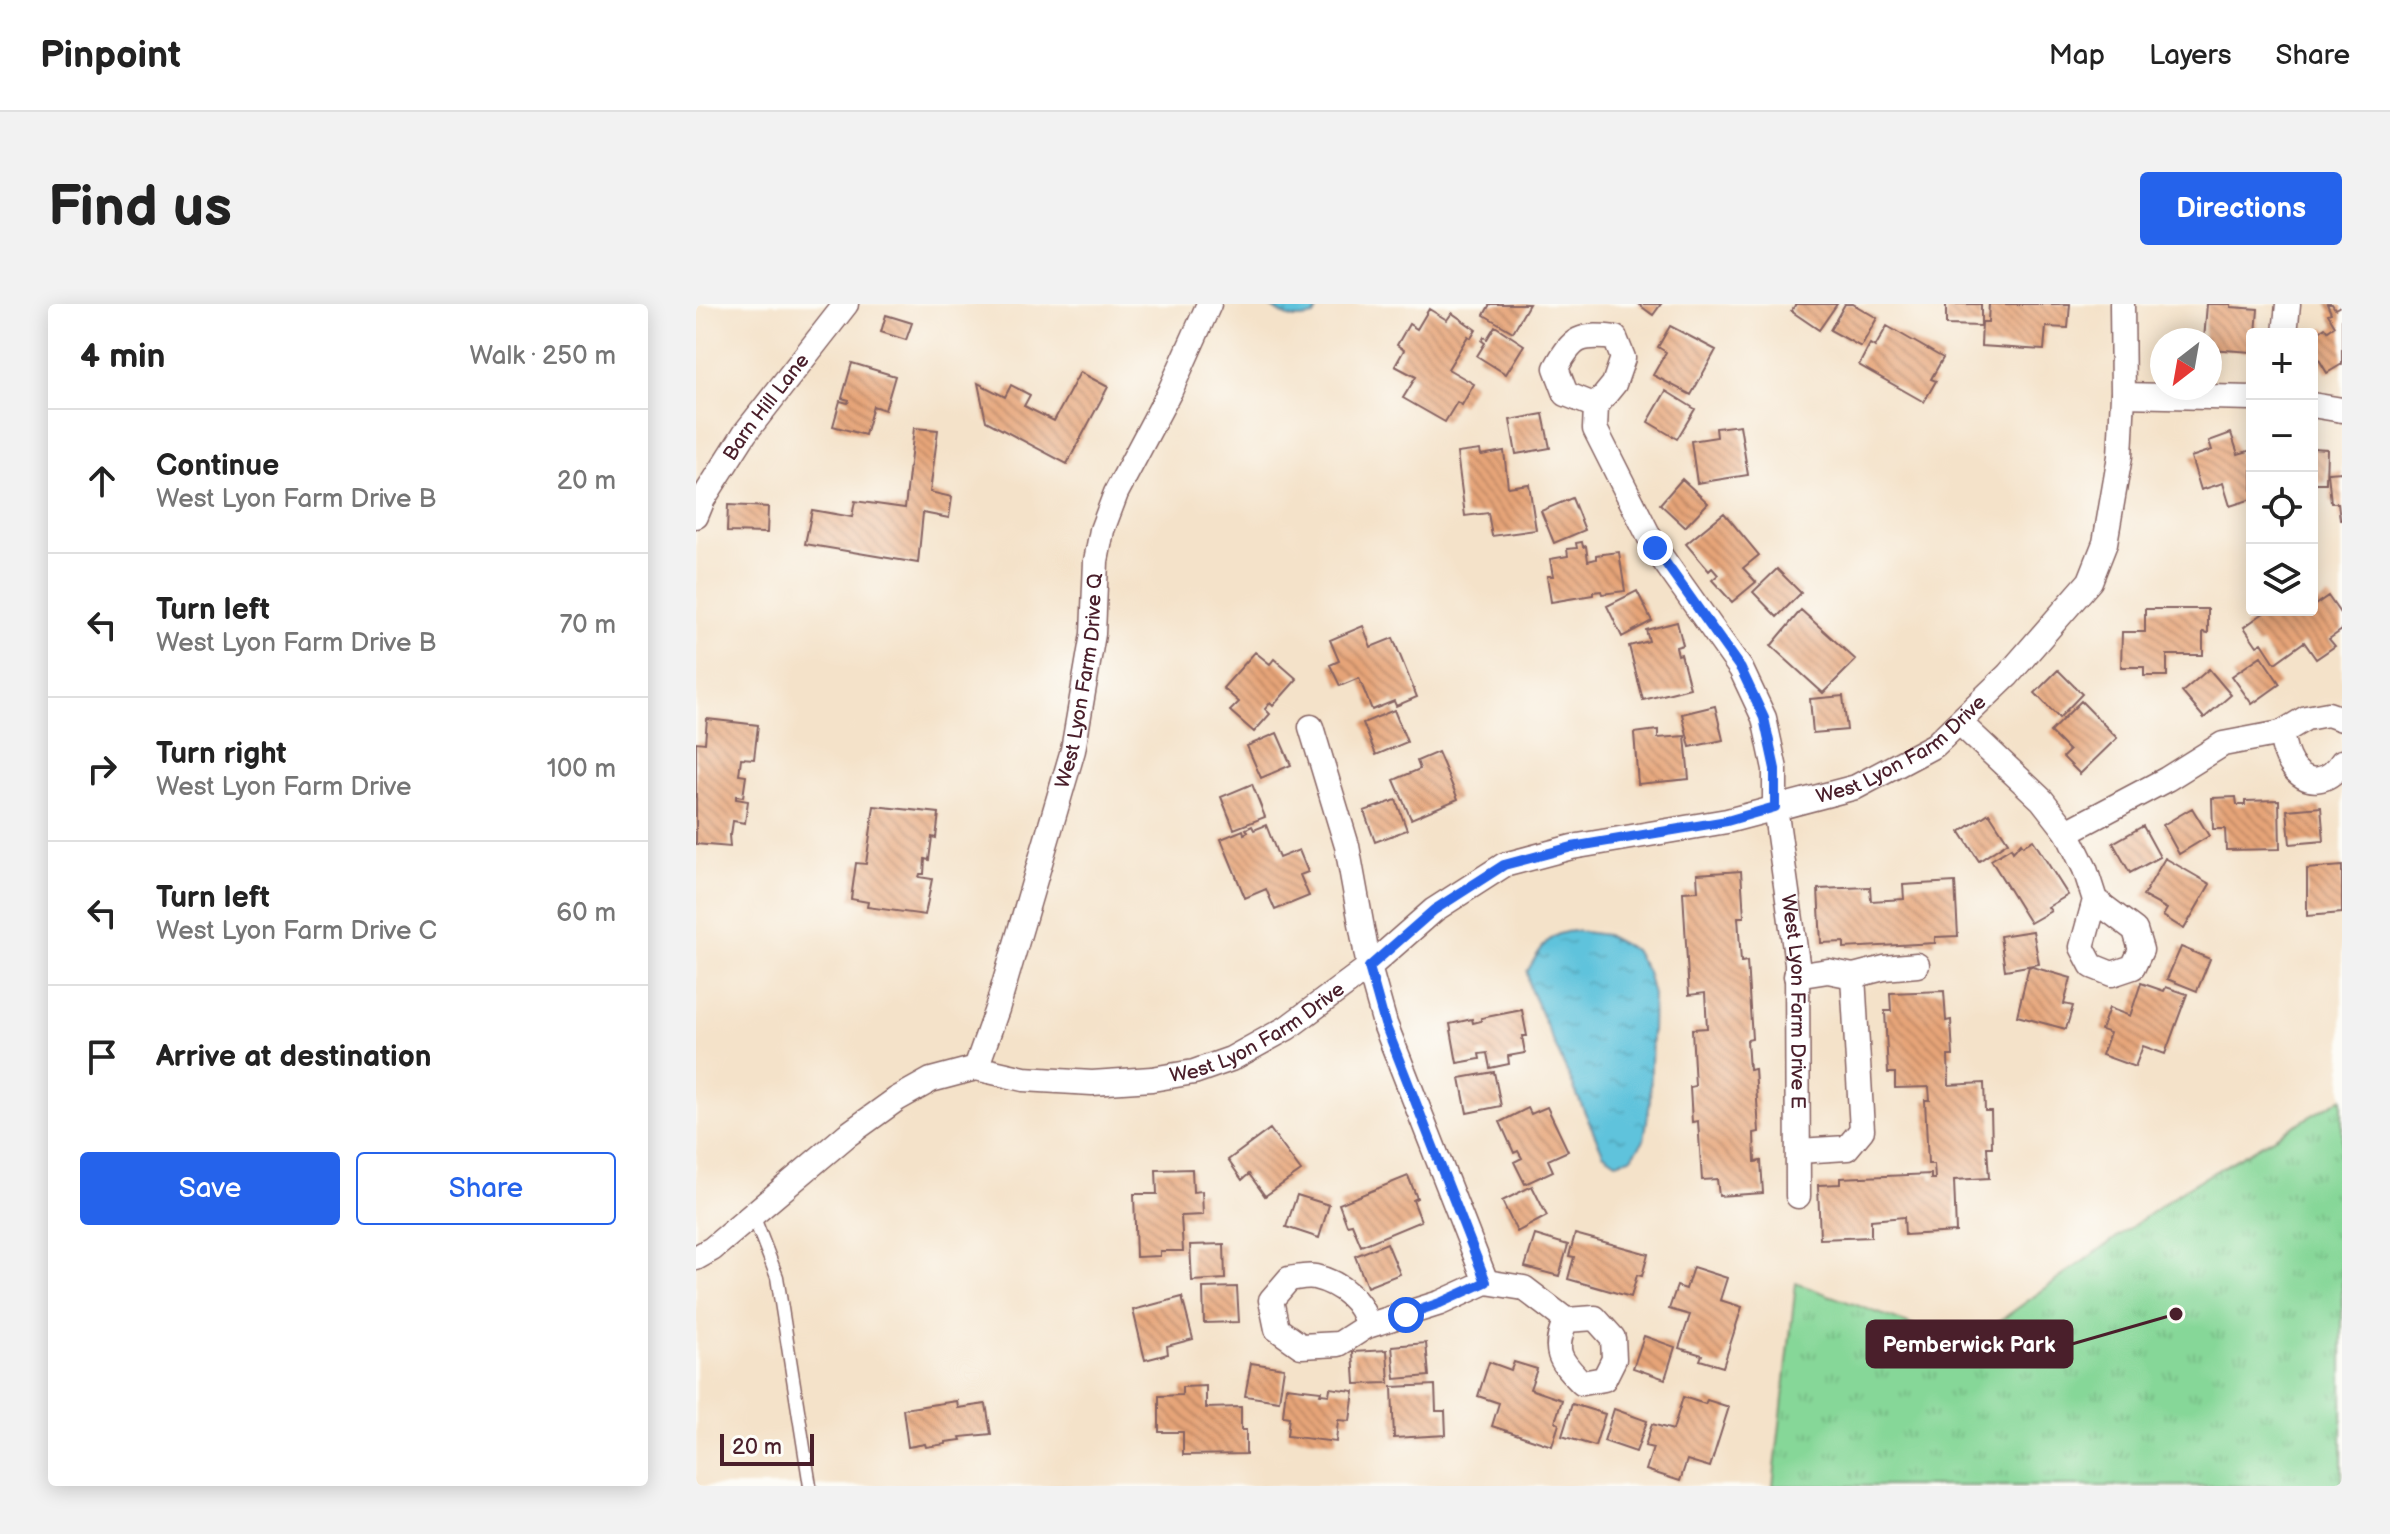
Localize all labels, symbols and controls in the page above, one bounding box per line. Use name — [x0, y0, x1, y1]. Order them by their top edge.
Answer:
text: Pinpoint — [40, 33, 181, 78]
text: Map — [2049, 39, 2105, 72]
text: Layers — [2149, 39, 2232, 72]
text: Share — [2276, 39, 2350, 72]
button: Directions — [2140, 172, 2342, 245]
text: Find us — [48, 175, 232, 242]
north arrow — [2150, 328, 2222, 400]
map controls — [2246, 328, 2318, 616]
button: + — [2246, 328, 2318, 400]
text: 4 min — [80, 336, 166, 377]
text: Walk · 250 m — [470, 341, 616, 372]
street label: Barn Hill Lane — [718, 349, 815, 465]
button: − — [2246, 400, 2318, 472]
text: Continue — [156, 448, 279, 484]
icon: ahead — [80, 459, 124, 503]
text: 20 m — [557, 466, 616, 497]
button: locate — [2246, 472, 2318, 544]
text: West Lyon Farm Drive B — [156, 484, 436, 515]
route end — [1637, 530, 1673, 566]
button: layers — [2246, 544, 2318, 616]
street label: West Lyon Farm Drive Q — [1050, 573, 1107, 791]
text: Turn left — [156, 592, 270, 628]
icon: left — [80, 603, 124, 647]
text: 70 m — [559, 610, 616, 641]
text: West Lyon Farm Drive B — [156, 628, 436, 659]
street label: West Lyon Farm Drive — [1814, 690, 1991, 809]
text: Turn right — [156, 736, 287, 772]
icon: right — [80, 747, 124, 791]
text: 100 m — [547, 754, 616, 785]
text: West Lyon Farm Drive — [156, 772, 411, 803]
text: Turn left — [156, 880, 270, 916]
icon: left — [80, 891, 124, 935]
street label: West Lyon Farm Drive E — [1775, 893, 1810, 1109]
text: 60 m — [556, 898, 616, 929]
text: West Lyon Farm Drive C — [156, 916, 437, 947]
street label: West Lyon Farm Drive — [1168, 977, 1349, 1088]
icon: arrive — [80, 1035, 124, 1079]
text: Arrive at destination — [156, 1039, 432, 1075]
button: Save — [80, 1152, 340, 1225]
button: Share — [356, 1152, 616, 1225]
route start — [1388, 1297, 1424, 1333]
callout: Pemberwick Park — [1867, 1321, 2072, 1367]
text: Pemberwick Park — [1883, 1332, 2056, 1359]
scale bar — [720, 1430, 814, 1466]
text: 20 m — [732, 1434, 782, 1461]

